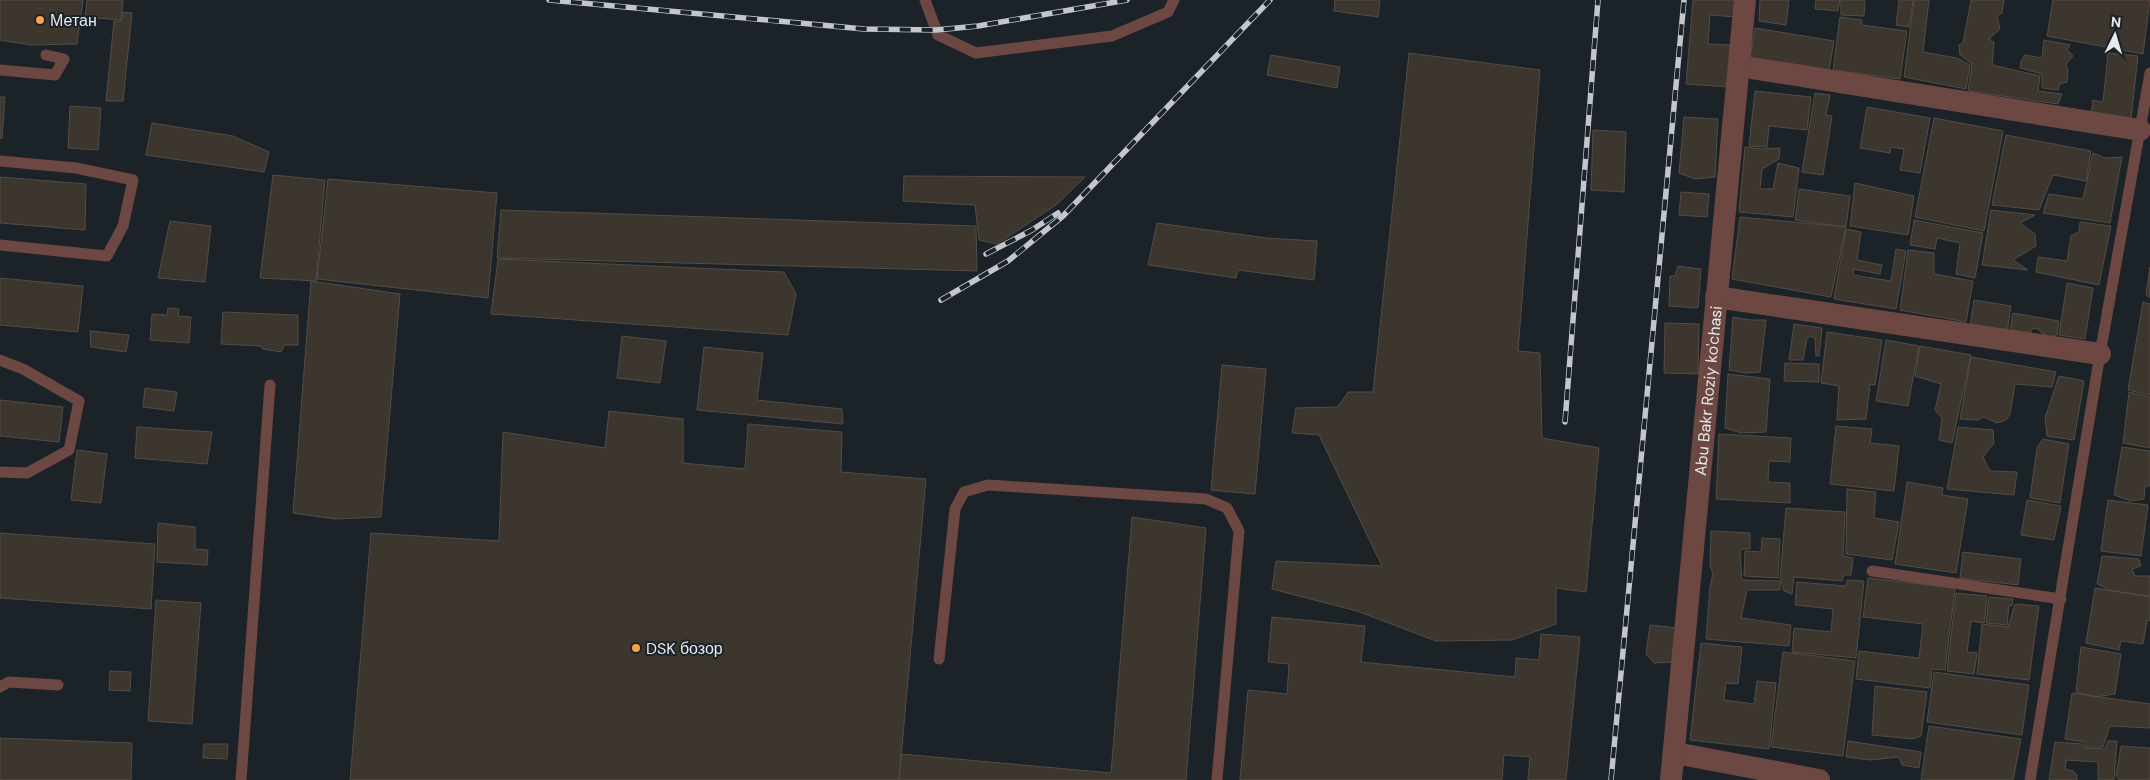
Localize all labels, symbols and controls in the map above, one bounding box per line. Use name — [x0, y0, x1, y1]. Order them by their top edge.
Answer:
place label: Метан — [50, 10, 97, 31]
north arrow — [2090, 10, 2140, 60]
text: N — [2110, 13, 2122, 31]
marker: Метан — [34, 14, 46, 26]
street label: Abu Bakr Roziy ko'chasi — [1689, 305, 1726, 477]
place label: DSK бозор — [646, 638, 723, 659]
marker: DSK бозор — [630, 642, 642, 654]

